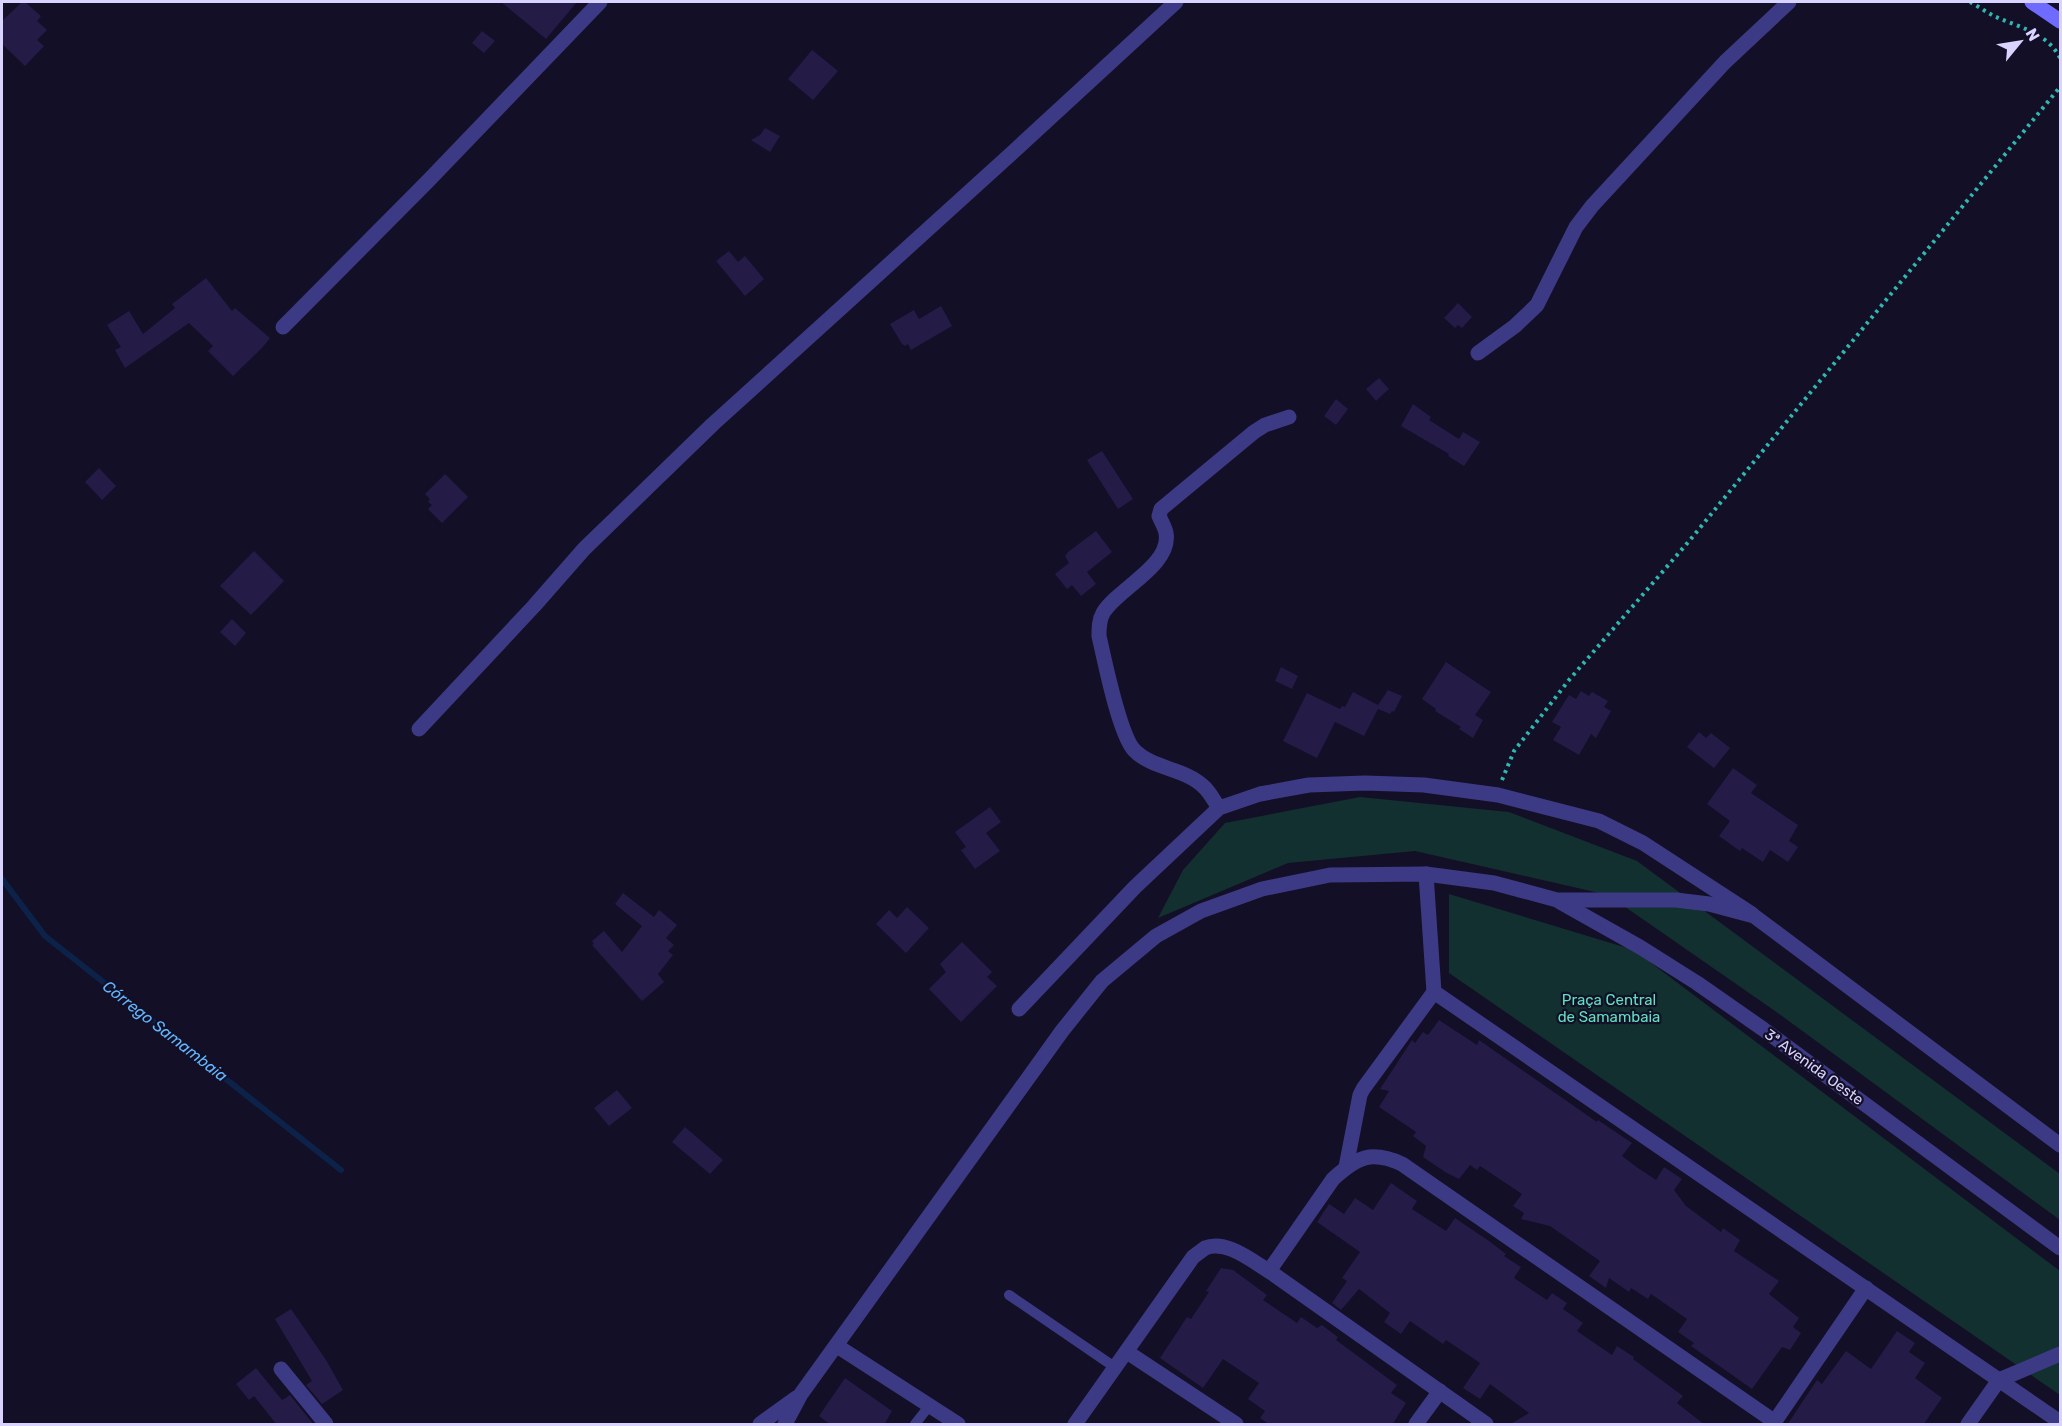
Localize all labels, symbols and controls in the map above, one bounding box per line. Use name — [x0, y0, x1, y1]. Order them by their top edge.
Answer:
north arrow — [1990, 12, 2050, 72]
text: N — [2021, 25, 2044, 44]
water label: Córrego Samambaia — [99, 976, 231, 1086]
park label: Praça Central de Samambaia — [1558, 991, 1660, 1026]
street label: 3ª Avenida Oeste — [1761, 1025, 1867, 1109]

